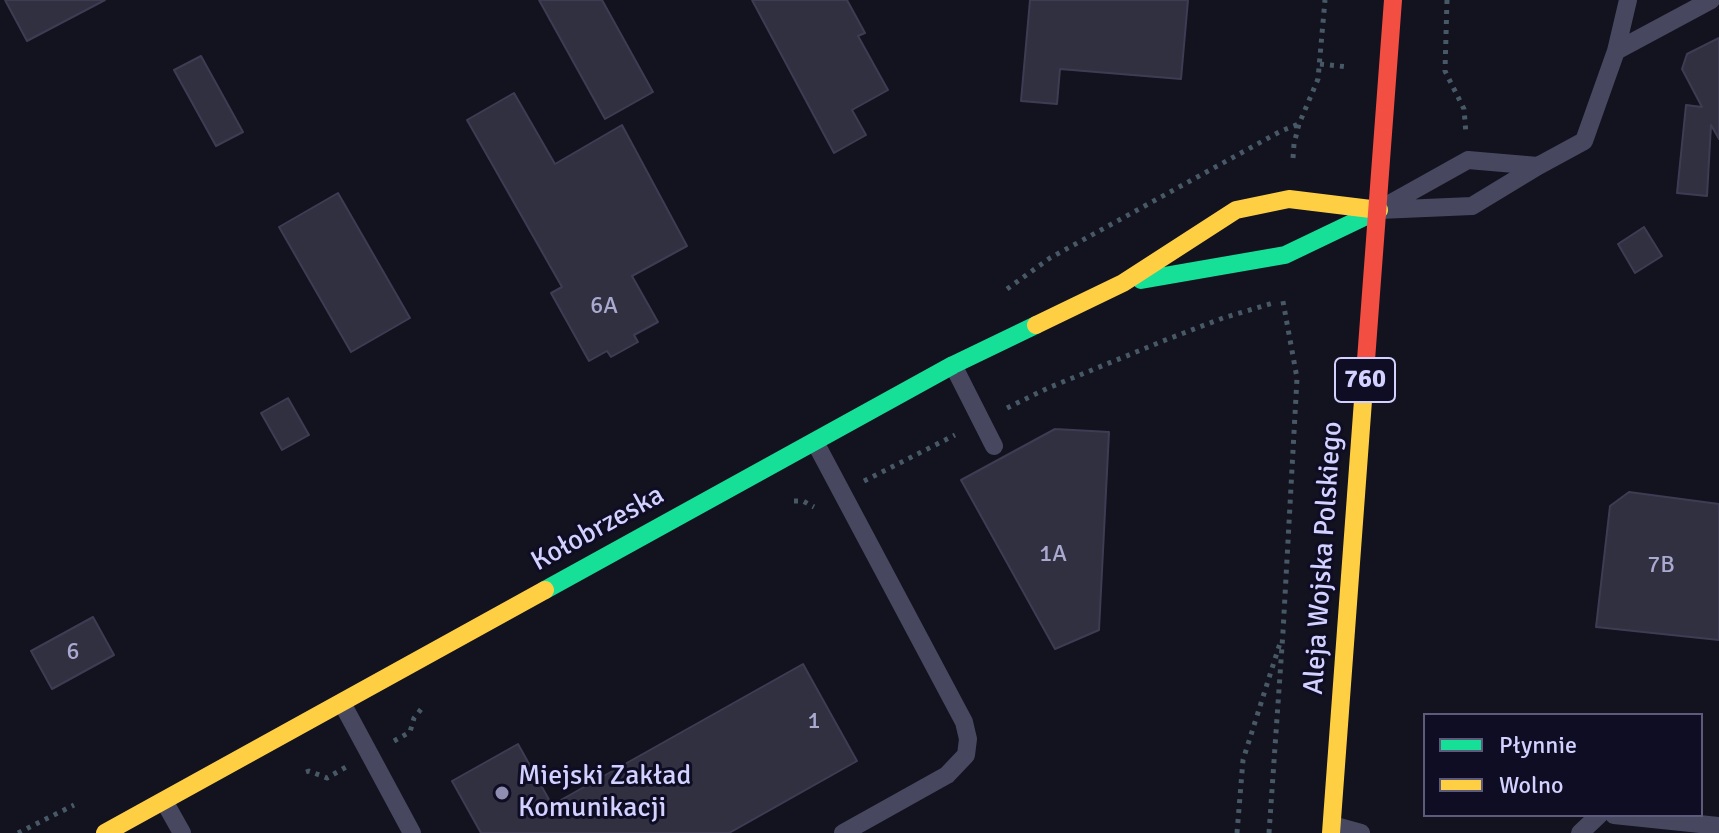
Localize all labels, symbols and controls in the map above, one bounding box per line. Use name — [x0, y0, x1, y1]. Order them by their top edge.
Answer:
house number: 6A — [590, 293, 618, 321]
road number: 760 — [1335, 358, 1395, 402]
street label: Aleja Wojska Polskiego — [1298, 420, 1350, 696]
street label: Kołobrzeska — [526, 479, 670, 579]
house number: 1A — [1039, 541, 1067, 569]
house number: 7B — [1647, 552, 1675, 580]
house number: 6 — [67, 639, 79, 667]
house number: 1 — [808, 708, 820, 736]
legend — [1423, 713, 1703, 817]
text: Płynnie — [1499, 730, 1577, 760]
place label: Miejski Zakład Komunikacji — [518, 760, 691, 826]
text: Wolno — [1499, 770, 1564, 800]
marker: Miejski Zakład Komunikacji — [493, 784, 511, 802]

